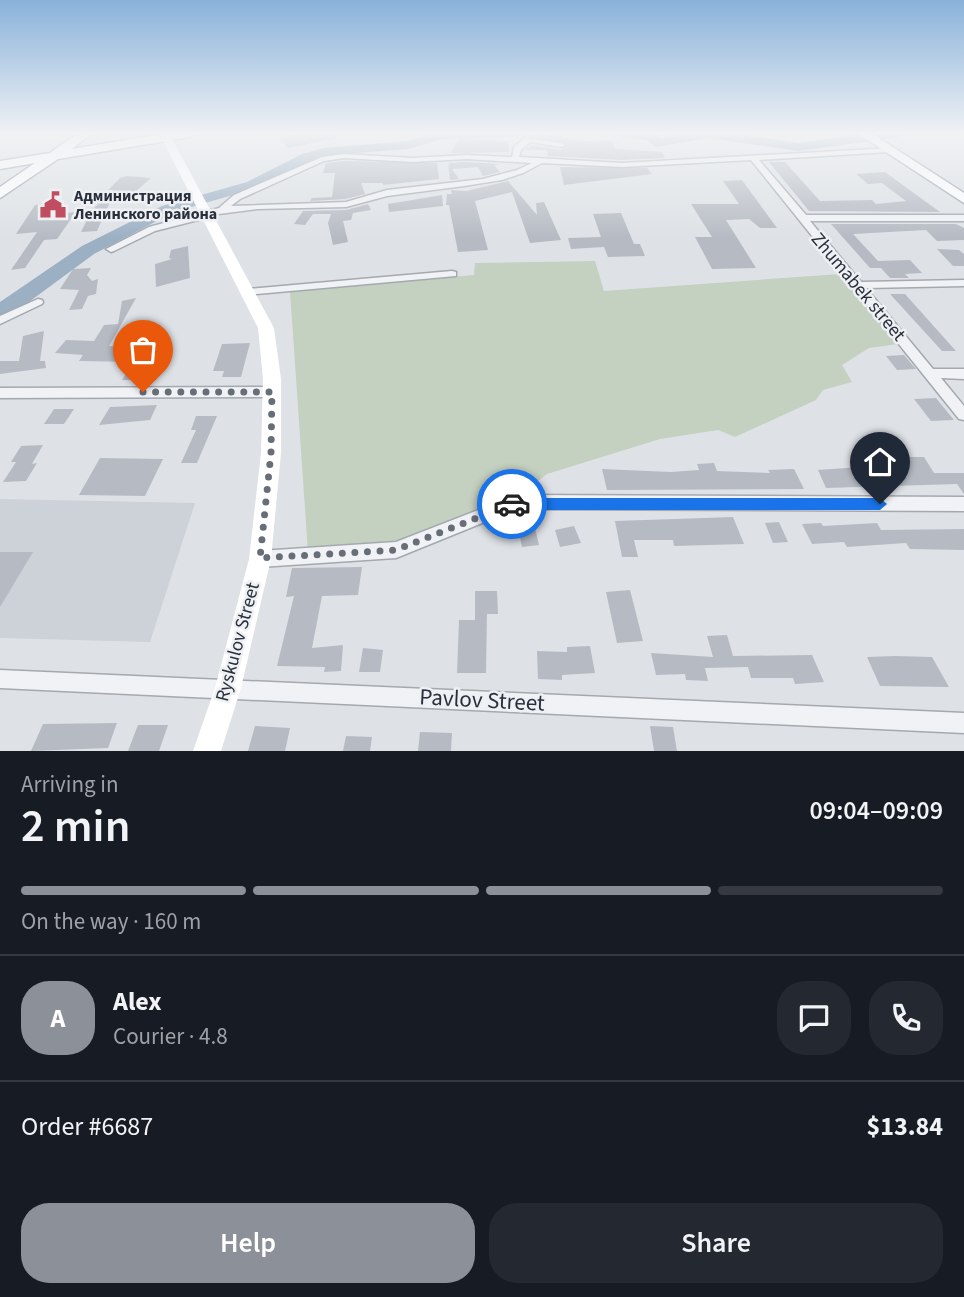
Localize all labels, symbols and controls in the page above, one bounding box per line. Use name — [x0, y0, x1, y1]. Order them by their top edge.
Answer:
place label: Администрация Ленинского района — [73, 185, 217, 225]
public building icon: Администрация Ленинского района — [38, 190, 68, 220]
street label: Zhumabek street — [804, 227, 912, 348]
pin — [113, 320, 173, 392]
icon: bag — [124, 331, 162, 369]
pin — [850, 432, 910, 504]
icon: home — [861, 443, 899, 481]
courier — [477, 469, 547, 539]
icon: car — [493, 485, 531, 523]
street label: Ryskulov Street — [209, 579, 267, 705]
street label: Pavlov Street — [418, 680, 546, 720]
text: Arriving in — [21, 768, 119, 801]
text: 09:04–09:09 — [810, 792, 943, 829]
text: 2 min — [21, 794, 130, 859]
text: On the way · 160 m — [21, 905, 201, 938]
button: chat — [777, 981, 851, 1055]
button: phone — [869, 981, 943, 1055]
text: Alex — [113, 983, 162, 1020]
text: A — [51, 1000, 65, 1037]
text: Courier · 4.8 — [113, 1020, 228, 1053]
text: Order #6687 — [21, 1108, 153, 1145]
text: $13.84 — [867, 1108, 943, 1145]
button: Help — [21, 1203, 475, 1283]
button: Share — [489, 1203, 943, 1283]

